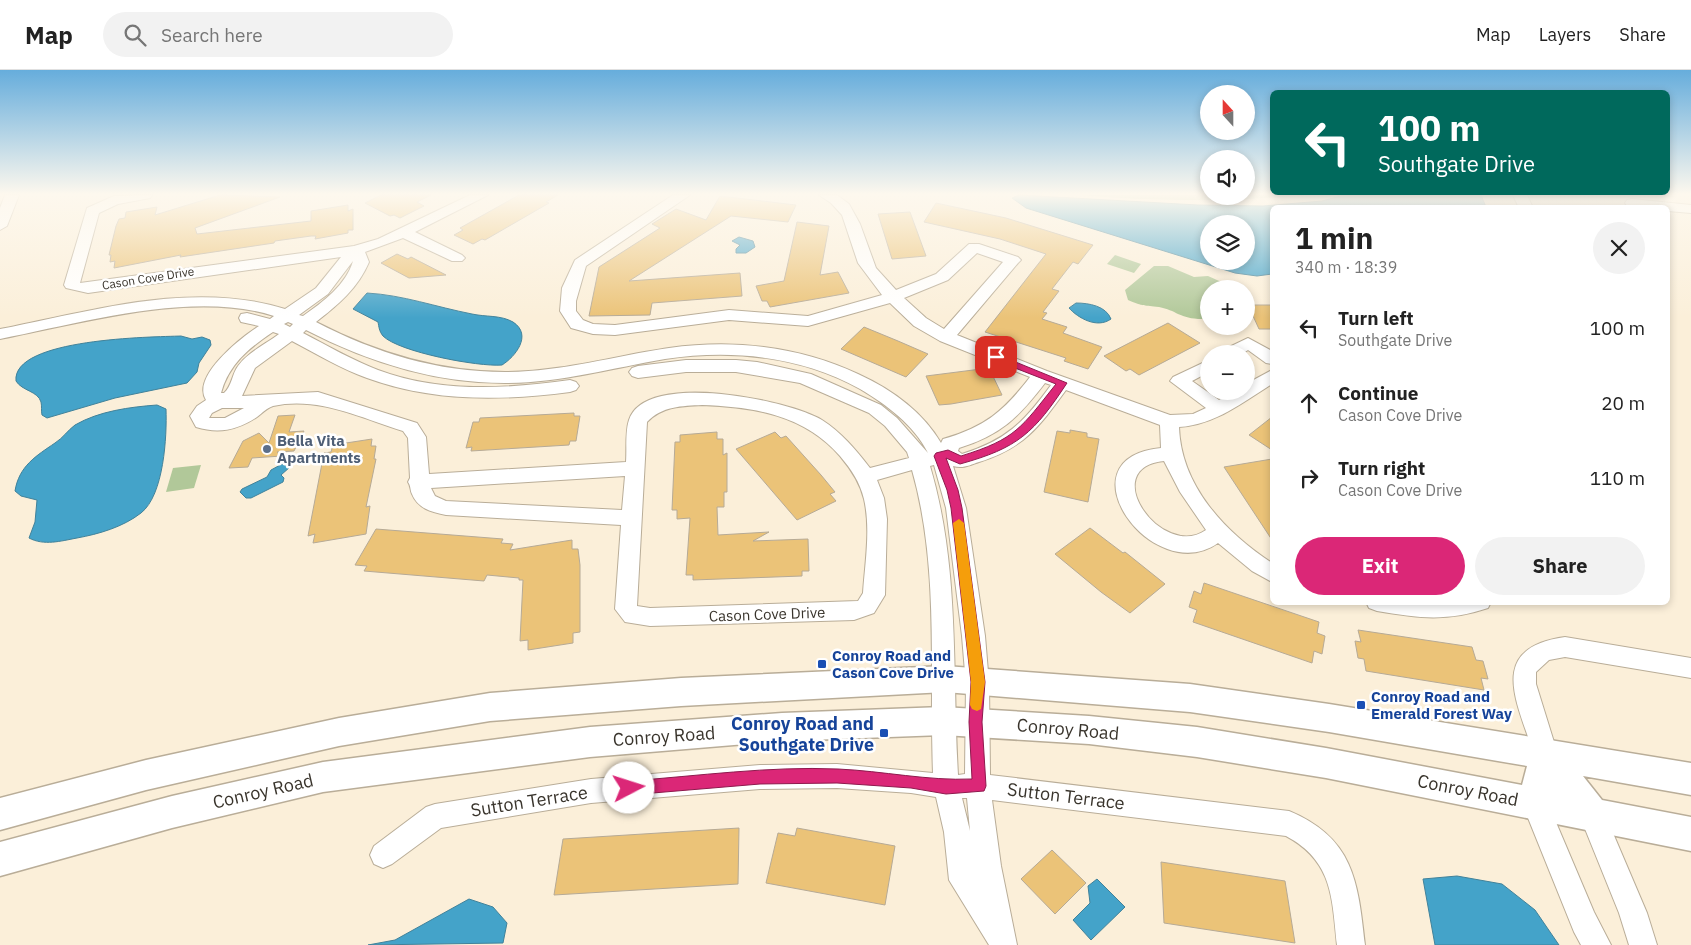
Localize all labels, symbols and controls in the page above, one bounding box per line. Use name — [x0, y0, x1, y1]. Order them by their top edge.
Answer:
search box — [103, 12, 453, 57]
text: Map — [25, 19, 73, 51]
icon: search — [121, 21, 149, 49]
text: Search here — [161, 23, 263, 47]
text: Map — [1476, 23, 1511, 46]
text: Layers — [1539, 23, 1591, 46]
text: Share — [1619, 23, 1666, 46]
north arrow — [1200, 85, 1255, 140]
map controls — [1200, 85, 1255, 400]
text: 100 m — [1378, 105, 1481, 151]
icon: left — [1295, 110, 1360, 175]
text: Southgate Drive — [1378, 149, 1535, 178]
button: sound — [1200, 150, 1255, 205]
button: layers — [1200, 215, 1255, 270]
text: 1 min — [1295, 218, 1373, 257]
button: close — [1593, 222, 1645, 274]
text: 340 m · 18:39 — [1295, 257, 1397, 277]
street label: Cason Cove Drive — [101, 263, 196, 293]
button: + — [1200, 280, 1255, 335]
text: Turn left — [1338, 306, 1414, 330]
icon: left — [1295, 314, 1323, 342]
text: 100 m — [1590, 316, 1645, 340]
text: Southgate Drive — [1338, 330, 1452, 350]
pin — [975, 336, 1017, 378]
icon: arrive — [982, 343, 1010, 371]
button: − — [1200, 345, 1255, 400]
text: Continue — [1338, 381, 1418, 405]
icon: ahead — [1295, 389, 1323, 417]
text: 20 m — [1601, 391, 1645, 415]
text: Cason Cove Drive — [1338, 405, 1462, 425]
place label: Bella Vita Apartments — [277, 431, 361, 467]
marker: Bella Vita Apartments — [261, 443, 273, 455]
text: Turn right — [1338, 456, 1425, 480]
icon: right — [1295, 464, 1323, 492]
text: 110 m — [1590, 466, 1645, 490]
text: Cason Cove Drive — [1338, 480, 1462, 500]
button: Exit — [1295, 537, 1465, 595]
button: Share — [1475, 537, 1645, 595]
street label: Cason Cove Drive — [708, 602, 826, 626]
place label: Conroy Road and Cason Cove Drive — [832, 646, 954, 682]
marker: Conroy Road and Cason Cove Drive — [816, 658, 828, 670]
place label: Conroy Road and Emerald Forest Way — [1371, 687, 1512, 723]
marker: Conroy Road and Emerald Forest Way — [1355, 699, 1367, 711]
place label: Conroy Road and Southgate Drive — [731, 712, 874, 756]
street label: Conroy Road — [1016, 713, 1120, 745]
street label: Conroy Road — [612, 721, 716, 751]
marker: Conroy Road and Southgate Drive — [878, 727, 890, 739]
position arrow — [602, 761, 654, 813]
street label: Conroy Road — [210, 768, 316, 814]
street label: Conroy Road — [1415, 769, 1521, 811]
street label: Sutton Terrace — [1006, 777, 1126, 815]
street label: Sutton Terrace — [469, 780, 589, 822]

